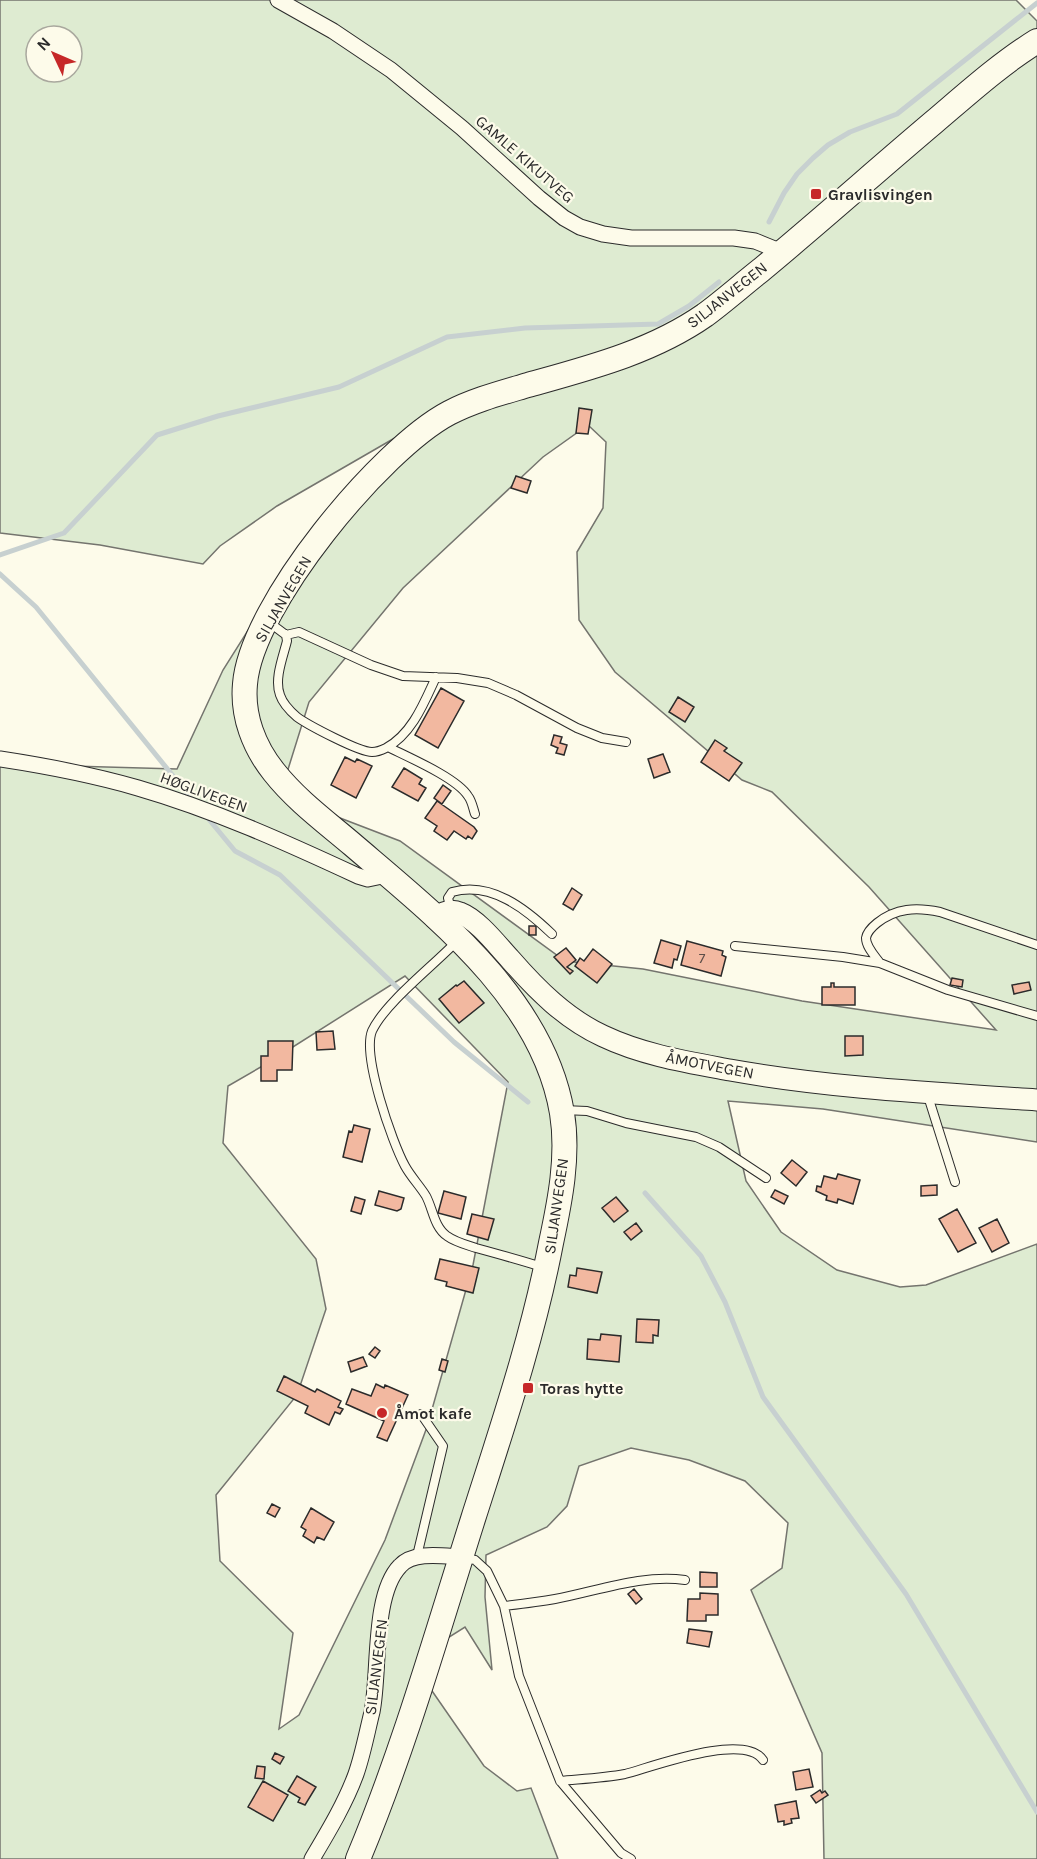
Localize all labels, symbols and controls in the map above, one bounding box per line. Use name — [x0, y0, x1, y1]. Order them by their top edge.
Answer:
north arrow — [24, 24, 84, 84]
text: N — [33, 33, 54, 55]
street label: GAMLE KIKUTVEG — [472, 111, 578, 207]
place label: Gravlisvingen — [828, 185, 933, 204]
marker: Gravlisvingen — [809, 187, 823, 201]
street label: SILJANVEGEN — [683, 258, 771, 332]
street label: SILJANVEGEN — [251, 552, 315, 646]
street label: HØGLIVEGEN — [158, 767, 250, 817]
house number: 7 — [699, 950, 706, 967]
street label: ÅMOTVEGEN — [664, 1047, 756, 1083]
street label: SILJANVEGEN — [540, 1157, 572, 1255]
place label: Toras hytte — [540, 1379, 623, 1398]
marker: Toras hytte — [521, 1381, 535, 1395]
place label: Åmot kafe — [394, 1403, 472, 1423]
marker: Åmot kafe — [375, 1406, 389, 1420]
street label: SILJANVEGEN — [361, 1618, 391, 1716]

